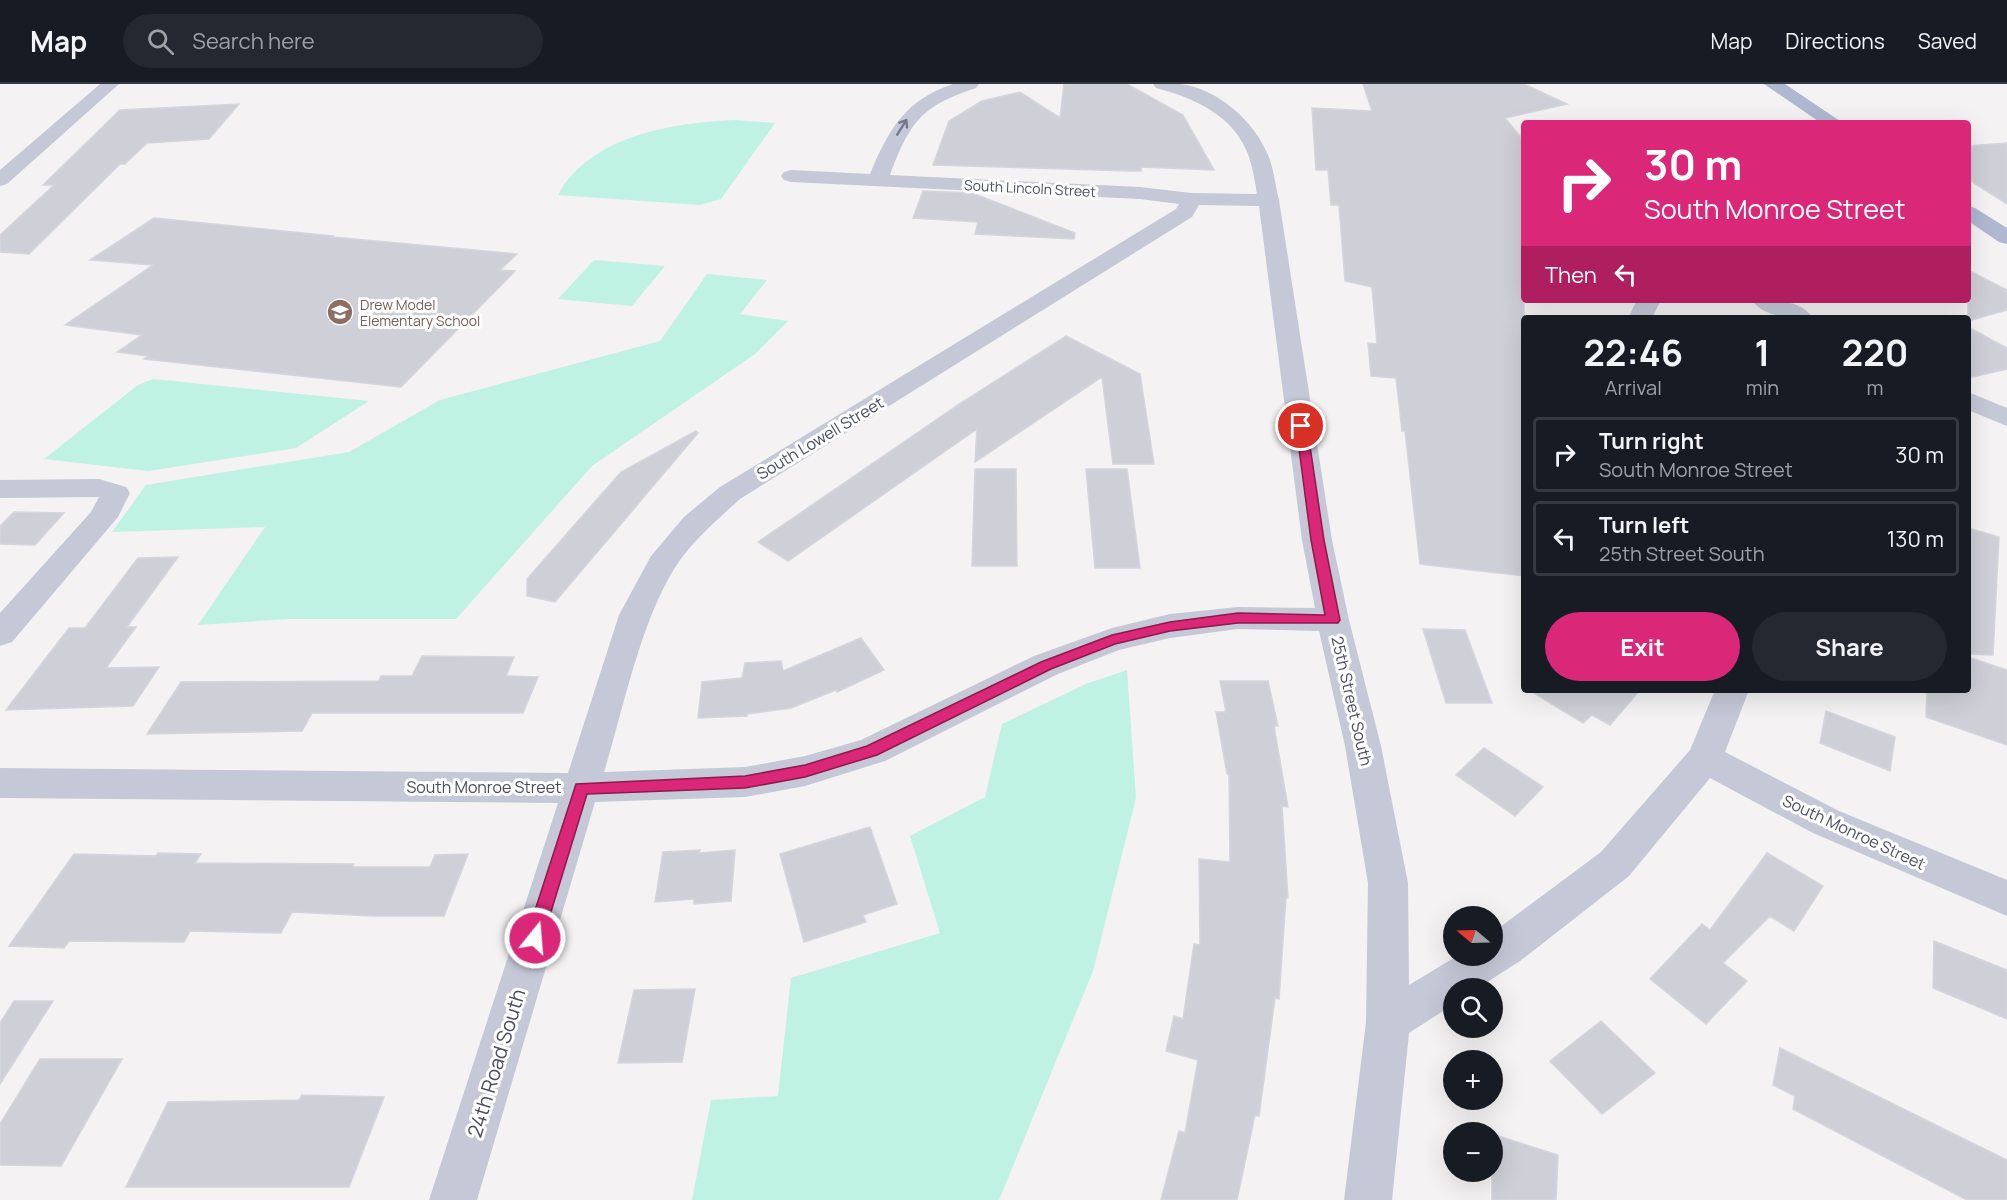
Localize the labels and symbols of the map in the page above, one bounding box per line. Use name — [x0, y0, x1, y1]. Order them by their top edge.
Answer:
one-way arrow — [896, 119, 908, 136]
street label: South Lincoln Street — [964, 175, 1097, 201]
place label: Drew Model Elementary School — [360, 295, 480, 330]
school or university icon: Drew Model Elementary School — [325, 297, 355, 327]
street label: South Lowell Street — [753, 391, 887, 485]
pin — [1275, 400, 1326, 451]
street label: 25th Street South — [1326, 634, 1378, 768]
street label: South Monroe Street — [407, 776, 561, 798]
street label: South Monroe Street — [1779, 789, 1929, 875]
position arrow — [503, 906, 567, 970]
north arrow — [1443, 906, 1503, 966]
street label: 24th Road South — [461, 985, 531, 1141]

